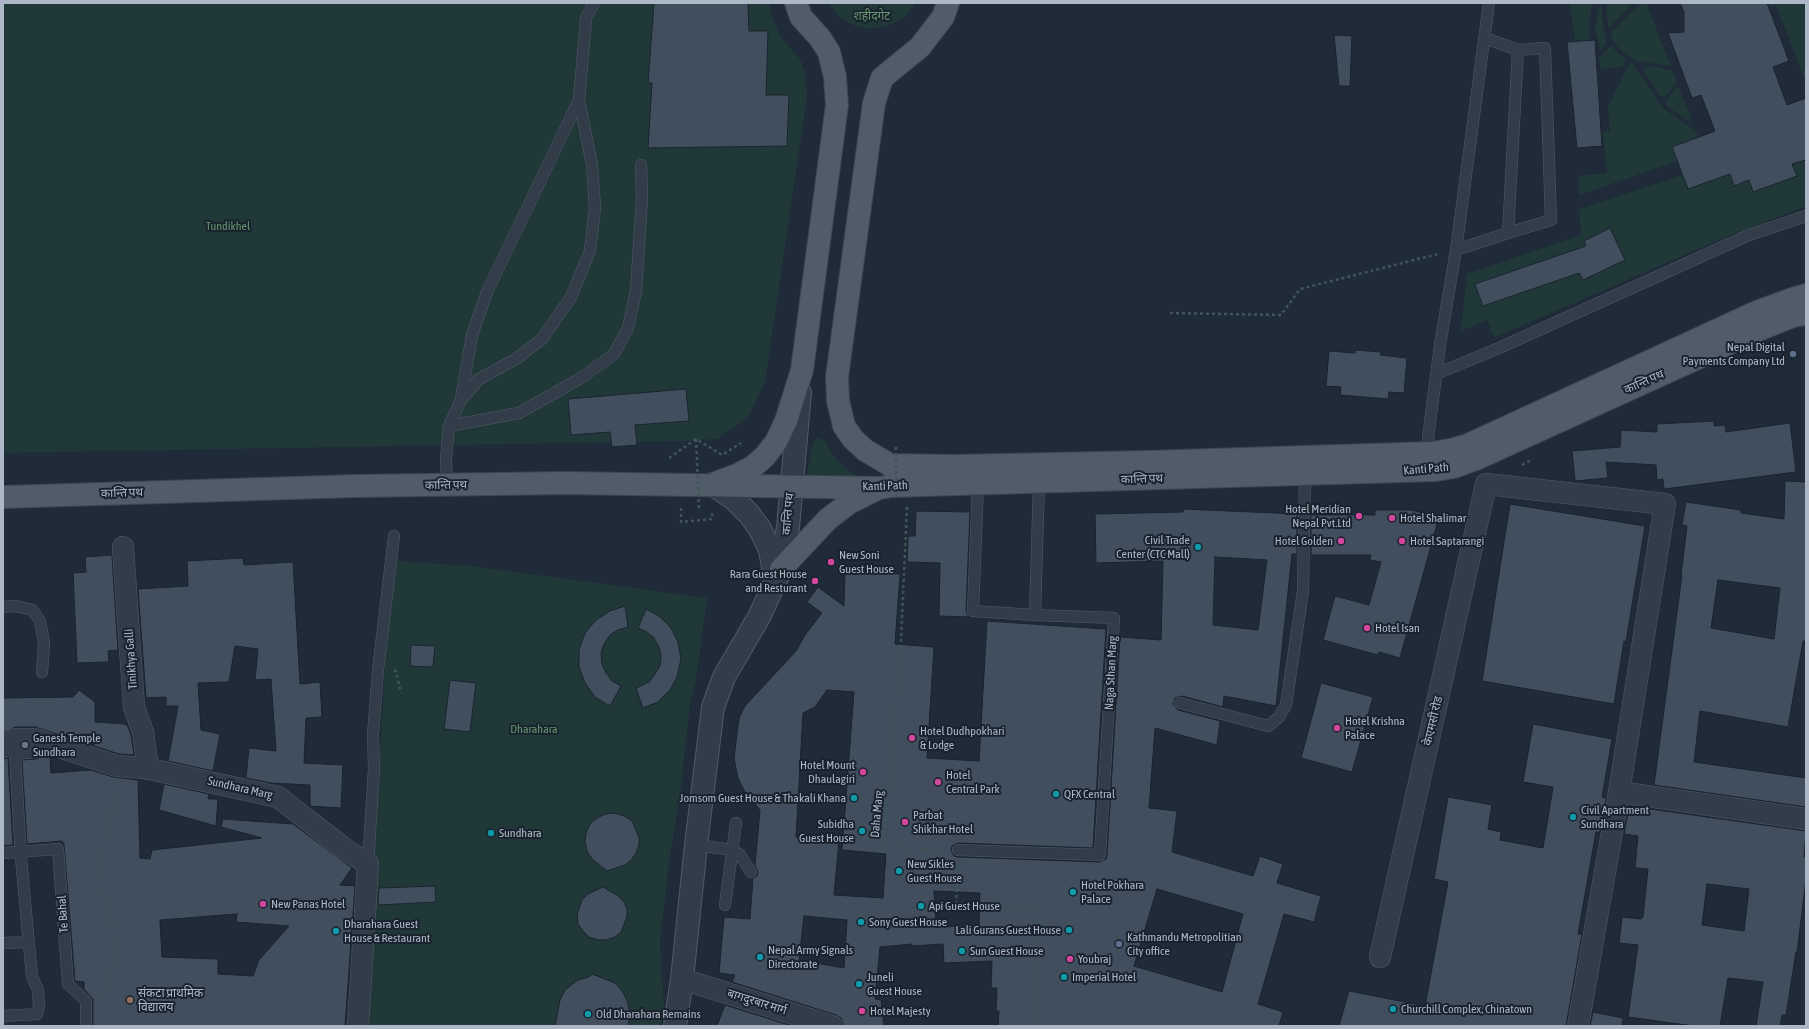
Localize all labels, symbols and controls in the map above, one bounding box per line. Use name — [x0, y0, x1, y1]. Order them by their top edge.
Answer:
park label: शहीदगेट — [854, 9, 890, 23]
park label: Tundikhel — [206, 219, 250, 233]
place label: Nepal Digital Payments Company Ltd — [1683, 340, 1785, 368]
marker: Nepal Digital Payments Company Ltd — [1788, 349, 1798, 359]
street label: कान्ति पथ — [1622, 367, 1666, 397]
street label: Kanti Path — [1403, 460, 1449, 478]
street label: कान्ति पथ — [1121, 471, 1163, 487]
street label: कान्ति पथ — [425, 477, 467, 493]
street label: Kanti Path — [862, 478, 908, 494]
street label: कान्ति पथ — [101, 485, 143, 501]
street label: कान्ति पथ — [779, 492, 797, 536]
place label: Hotel Meridian Nepal Pvt.Ltd — [1285, 502, 1351, 530]
marker: Hotel Meridian Nepal Pvt.Ltd — [1354, 511, 1364, 521]
place label: Hotel Shalimar — [1400, 511, 1466, 525]
marker: Hotel Shalimar — [1387, 513, 1397, 523]
place label: Civil Trade Center (CTC Mall) — [1116, 533, 1190, 561]
place label: Hotel Golden — [1275, 534, 1333, 548]
place label: Hotel Saptarangi — [1410, 534, 1484, 548]
marker: Hotel Golden — [1336, 536, 1346, 546]
marker: Hotel Saptarangi — [1397, 536, 1407, 546]
marker: Civil Trade Center (CTC Mall) — [1193, 542, 1203, 552]
place label: New Soni Guest House — [839, 548, 894, 576]
marker: New Soni Guest House — [826, 557, 836, 567]
place label: Rara Guest House and Resturant — [730, 567, 807, 595]
marker: Rara Guest House and Resturant — [810, 576, 820, 586]
place label: Hotel Isan — [1375, 621, 1420, 635]
marker: Hotel Isan — [1362, 623, 1372, 633]
street label: Tinikhya Galli — [122, 628, 140, 690]
street label: Naga Sthan Marg — [1102, 636, 1120, 710]
street label: केएमसी रोड — [1420, 695, 1446, 747]
place label: Hotel Krishna Palace — [1345, 714, 1405, 742]
park label: Dharahara — [510, 722, 558, 736]
marker: Hotel Krishna Palace — [1332, 723, 1342, 733]
place label: Hotel Dudhpokhari & Lodge — [920, 724, 1005, 752]
place label: Ganesh Temple Sundhara — [33, 731, 101, 759]
marker: Hotel Dudhpokhari & Lodge — [907, 733, 917, 743]
marker: Ganesh Temple Sundhara — [20, 740, 30, 750]
place label: Hotel Mount Dhaulagiri — [800, 758, 855, 786]
marker: Hotel Mount Dhaulagiri — [858, 767, 868, 777]
place label: Hotel Central Park — [946, 768, 1000, 796]
street label: Sundhara Marg — [206, 774, 274, 802]
marker: Hotel Central Park — [933, 777, 943, 787]
place label: QFX Central — [1064, 787, 1115, 801]
marker: QFX Central — [1051, 789, 1061, 799]
street label: Daha Marg — [868, 790, 886, 838]
place label: Jomsom Guest House & Thakali Khana — [680, 791, 846, 805]
marker: Jomsom Guest House & Thakali Khana — [849, 793, 859, 803]
place label: Civil Apartment Sundhara — [1581, 803, 1649, 831]
place label: Parbat Shikhar Hotel — [913, 808, 973, 836]
marker: Civil Apartment Sundhara — [1568, 812, 1578, 822]
place label: Subidha Guest House — [799, 817, 854, 845]
marker: Parbat Shikhar Hotel — [900, 817, 910, 827]
place label: Sundhara — [499, 826, 542, 840]
marker: Subidha Guest House — [857, 826, 867, 836]
marker: Sundhara — [486, 828, 496, 838]
place label: New Sikles Guest House — [907, 857, 962, 885]
marker: New Sikles Guest House — [894, 866, 904, 876]
place label: Hotel Pokhara Palace — [1081, 878, 1144, 906]
marker: Hotel Pokhara Palace — [1068, 887, 1078, 897]
street label: Te Bahal — [55, 895, 71, 933]
place label: New Panas Hotel — [271, 897, 345, 911]
marker: New Panas Hotel — [258, 899, 268, 909]
place label: Api Guest House — [929, 899, 1000, 913]
marker: Api Guest House — [916, 901, 926, 911]
place label: Sony Guest House — [869, 915, 947, 929]
place label: Dharahara Guest House & Restaurant — [344, 917, 430, 945]
marker: Sony Guest House — [856, 917, 866, 927]
place label: Lali Gurans Guest House — [955, 923, 1061, 937]
marker: Lali Gurans Guest House — [1064, 925, 1074, 935]
marker: Dharahara Guest House & Restaurant — [331, 926, 341, 936]
place label: Kathmandu Metropolitian City office — [1127, 930, 1242, 958]
marker: Kathmandu Metropolitian City office — [1114, 939, 1124, 949]
place label: Nepal Army Signals Directorate — [768, 943, 853, 971]
place label: Sun Guest House — [970, 944, 1043, 958]
marker: Sun Guest House — [957, 946, 967, 956]
marker: Nepal Army Signals Directorate — [755, 952, 765, 962]
place label: Youbraj — [1078, 952, 1111, 966]
marker: Youbraj — [1065, 954, 1075, 964]
place label: Juneli Guest House — [867, 970, 922, 998]
place label: Imperial Hotel — [1072, 970, 1136, 984]
marker: Imperial Hotel — [1059, 972, 1069, 982]
marker: Juneli Guest House — [854, 979, 864, 989]
place label: संकटा प्राथमिक विद्यालय — [138, 986, 203, 1014]
street label: बागदुरबार मार्ग — [725, 986, 789, 1018]
marker: संकटा प्राथमिक विद्यालय — [125, 995, 135, 1005]
place label: Churchill Complex, Chinatown — [1401, 1002, 1532, 1016]
place label: Hotel Majesty — [870, 1004, 931, 1018]
marker: Churchill Complex, Chinatown — [1388, 1004, 1398, 1014]
marker: Hotel Majesty — [857, 1006, 867, 1016]
place label: Old Dharahara Remains — [596, 1007, 701, 1021]
marker: Old Dharahara Remains — [583, 1009, 593, 1019]

